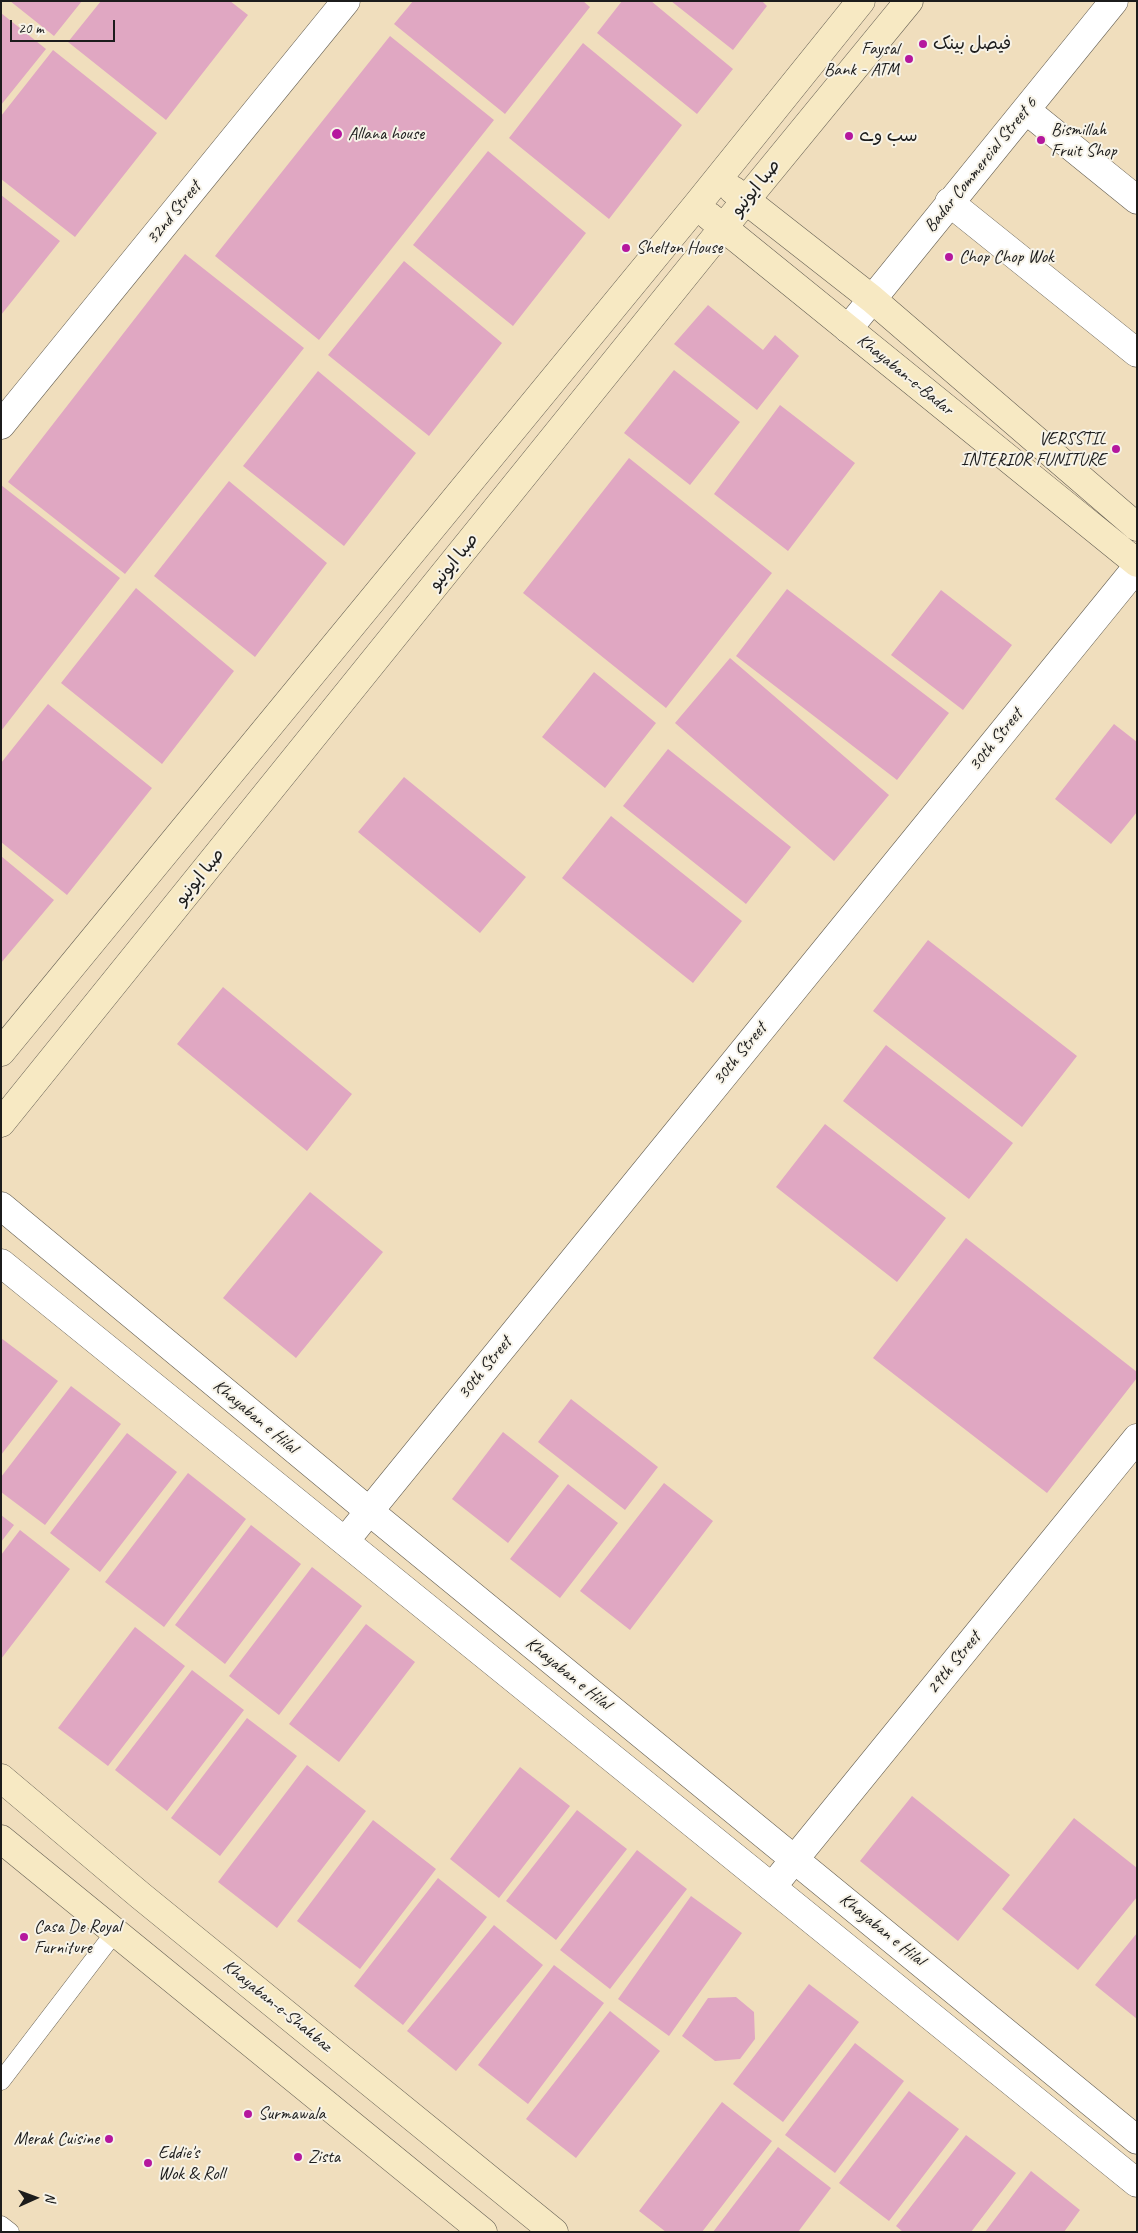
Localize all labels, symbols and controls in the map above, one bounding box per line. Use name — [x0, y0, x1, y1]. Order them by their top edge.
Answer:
scale bar — [12, 10, 118, 42]
text: 20 m — [18, 19, 44, 38]
place label: فیصل بینک — [933, 33, 1011, 55]
place label: Faysal Bank - ATM — [824, 38, 899, 80]
marker: فیصل بینک — [917, 38, 929, 50]
marker: Faysal Bank - ATM — [903, 53, 915, 65]
street label: Badar Commercial Street 6 — [920, 93, 1042, 237]
place label: Bismillah Fruit Shop — [1051, 119, 1116, 162]
place label: Allana house — [348, 123, 424, 145]
place label: سب وے — [859, 125, 918, 147]
marker: Allana house — [330, 127, 344, 141]
marker: سب وے — [843, 130, 855, 142]
marker: Bismillah Fruit Shop — [1035, 134, 1047, 146]
street label: صبا ایونیو — [727, 155, 785, 221]
street label: 32nd Street — [142, 177, 206, 249]
place label: Shelton House — [636, 237, 722, 259]
marker: Shelton House — [620, 242, 632, 254]
place label: Chop Chop Wok — [959, 246, 1054, 268]
marker: Chop Chop Wok — [943, 251, 955, 263]
street label: Khayaban-e-Badar — [853, 330, 957, 420]
place label: VERSSTIL INTERIOR FUNITURE — [961, 428, 1106, 470]
marker: VERSSTIL INTERIOR FUNITURE — [1110, 443, 1122, 455]
street label: صبا ایونیو — [425, 529, 483, 595]
street label: 30th Street — [964, 704, 1028, 776]
street label: صبا ایونیو — [171, 844, 229, 910]
street label: 30th Street — [708, 1018, 772, 1090]
street label: 30th Street — [453, 1332, 517, 1404]
street label: Khayaban e Hilal — [208, 1375, 302, 1459]
street label: 29th Street — [922, 1627, 986, 1699]
street label: Khayaban e Hilal — [521, 1633, 615, 1715]
street label: Khayaban e Hilal — [835, 1889, 929, 1971]
place label: Casa De Royal Furniture — [34, 1916, 121, 1958]
marker: Casa De Royal Furniture — [18, 1931, 30, 1943]
street label: Khayaban-e-Shahbaz — [218, 1955, 336, 2057]
place label: Surmawala — [258, 2103, 325, 2125]
marker: Surmawala — [242, 2108, 254, 2120]
place label: Merak Cuisine — [14, 2128, 99, 2150]
marker: Merak Cuisine — [103, 2133, 115, 2145]
place label: Eddie's Wok & Roll — [158, 2142, 225, 2184]
place label: Zista — [308, 2146, 340, 2168]
marker: Zista — [292, 2151, 304, 2163]
marker: Eddie's Wok & Roll — [142, 2157, 154, 2169]
north arrow — [10, 2173, 60, 2223]
text: N — [42, 2193, 59, 2202]

